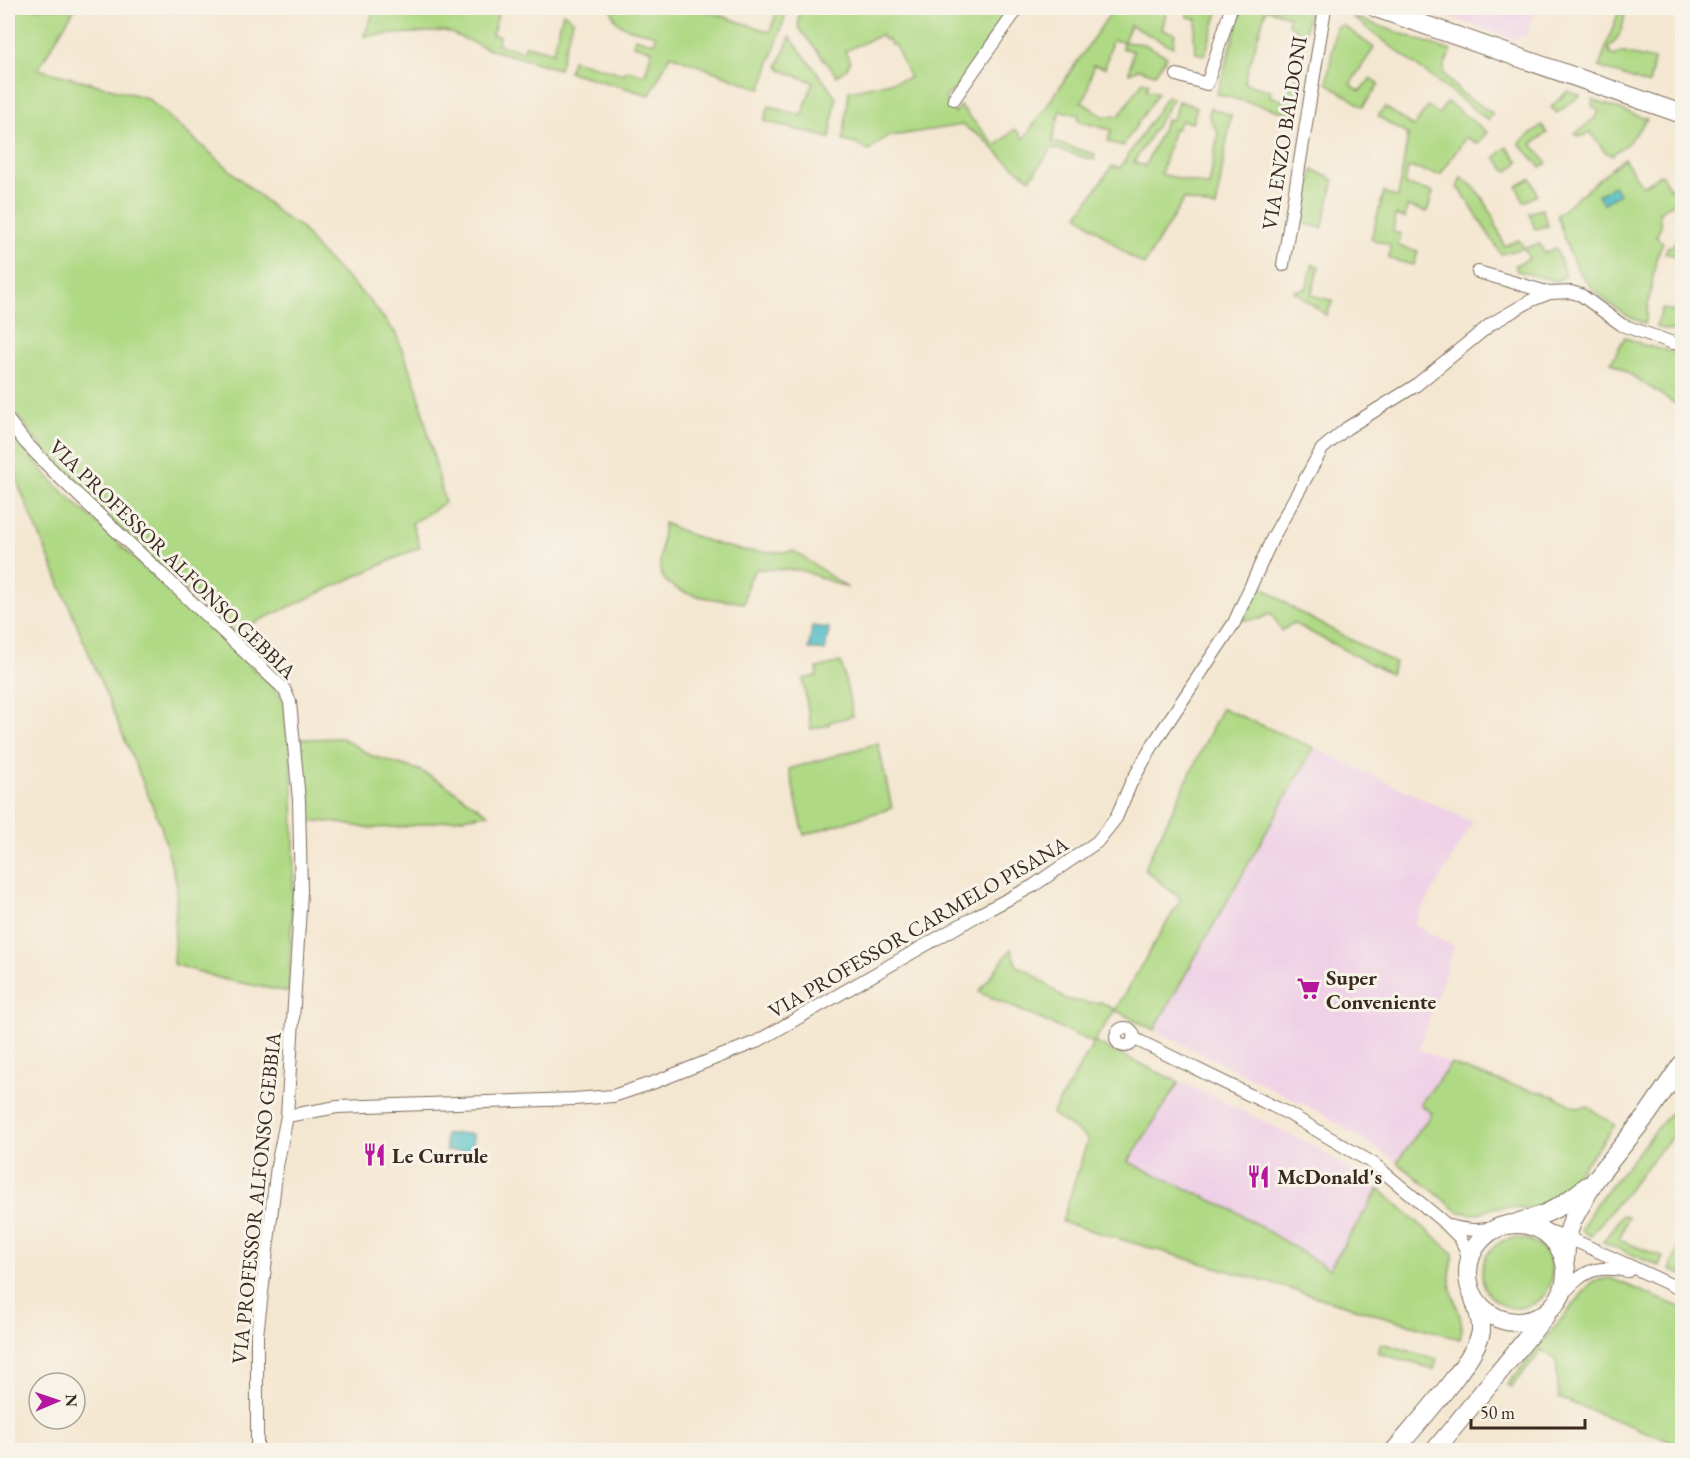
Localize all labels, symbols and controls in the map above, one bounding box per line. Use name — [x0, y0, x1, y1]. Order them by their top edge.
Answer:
street label: VIA ENZO BALDONI — [1255, 34, 1313, 232]
street label: VIA PROFESSOR ALFONSO GEBBIA — [44, 433, 303, 685]
street label: VIA PROFESSOR CARMELO PISANA — [763, 830, 1073, 1024]
place label: Super Conveniente — [1326, 964, 1437, 1015]
supermarket icon: Super Conveniente — [1295, 976, 1321, 1002]
street label: VIA PROFESSOR ALFONSO GEBBIA — [225, 1030, 287, 1365]
restaurant icon: Le Currule — [361, 1142, 387, 1168]
place label: Le Currule — [392, 1142, 488, 1169]
restaurant icon: McDonald's — [1246, 1163, 1272, 1189]
place label: McDonald's — [1277, 1163, 1382, 1190]
north arrow — [27, 1371, 87, 1431]
scale bar — [1471, 1392, 1585, 1430]
text: N — [61, 1394, 82, 1407]
text: 50 m — [1480, 1401, 1515, 1424]

